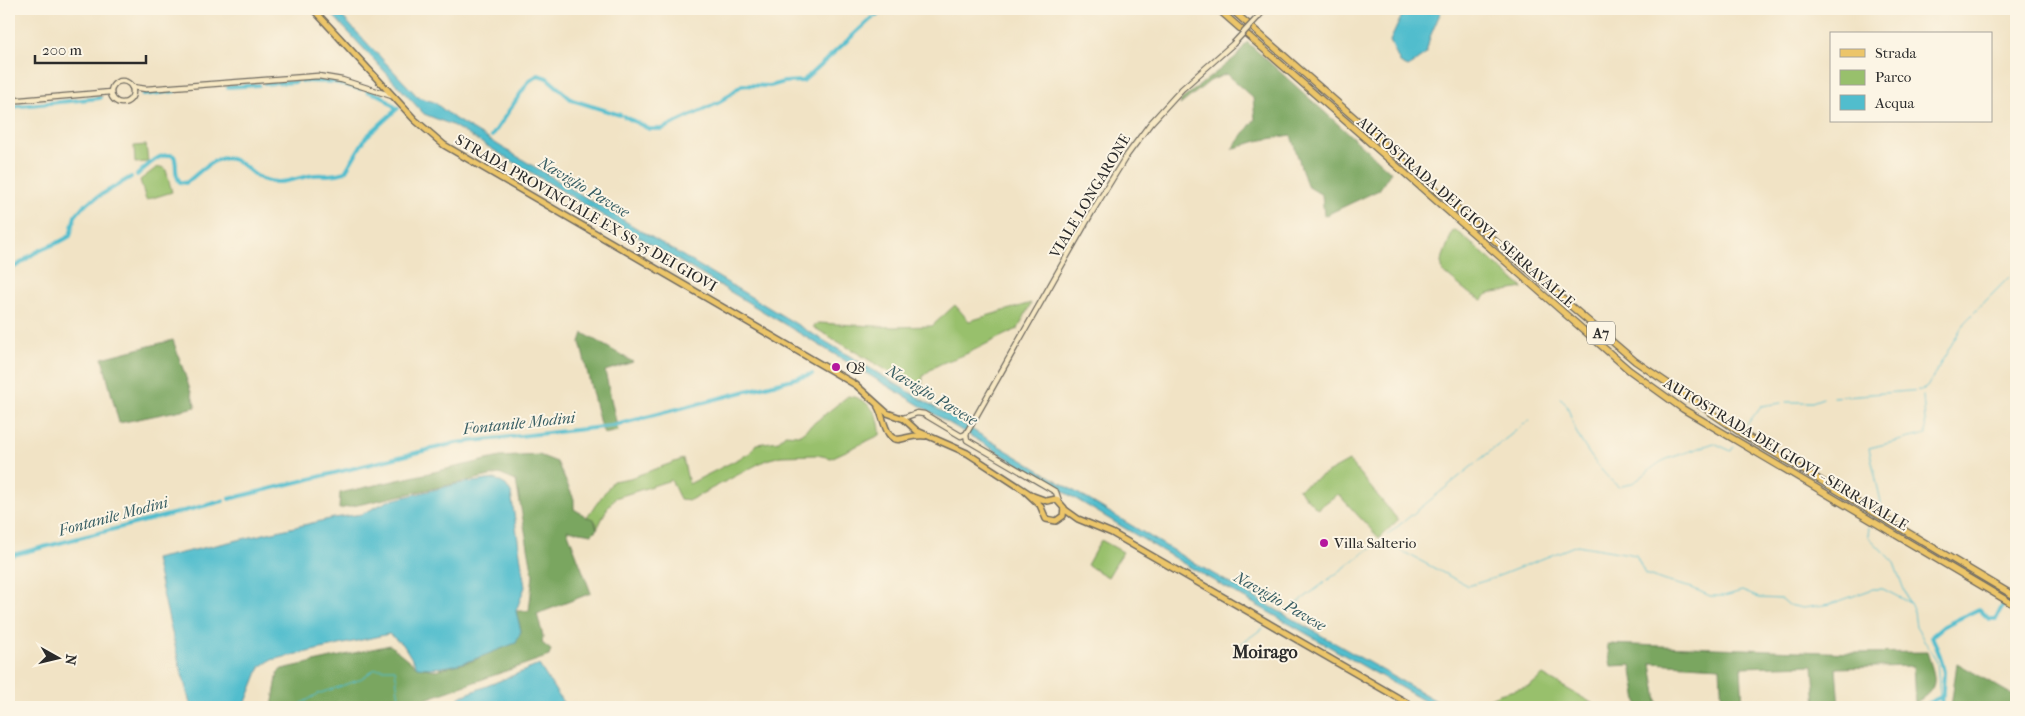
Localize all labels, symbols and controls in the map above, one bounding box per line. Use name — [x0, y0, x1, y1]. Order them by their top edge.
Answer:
scale bar — [35, 32, 146, 64]
legend — [1830, 32, 1992, 122]
text: 200 m — [42, 41, 82, 59]
text: Strada — [1875, 44, 1918, 62]
text: Parco — [1875, 68, 1912, 86]
text: Acqua — [1874, 94, 1916, 112]
street label: AUTOSTRADA DEI GIOVI - SERRAVALLE — [1353, 112, 1578, 311]
street label: STRADA PROVINCIALE EX SS 35 DEI GIOVI — [452, 130, 720, 296]
street label: VIALE LONGARONE — [1045, 131, 1134, 262]
water label: Naviglio Pavese — [534, 152, 633, 222]
road number: A7 — [1587, 322, 1615, 344]
place label: Q8 — [846, 358, 865, 376]
water label: Naviglio Pavese — [882, 360, 981, 430]
marker: Q8 — [830, 361, 842, 373]
street label: AUTOSTRADA DEI GIOVI - SERRAVALLE — [1660, 373, 1911, 534]
water label: Fontanile Modini — [461, 408, 577, 438]
water label: Fontanile Modini — [55, 492, 171, 540]
place label: Villa Salterio — [1333, 534, 1417, 552]
marker: Villa Salterio — [1318, 537, 1330, 549]
water label: Naviglio Pavese — [1230, 567, 1330, 635]
north arrow — [32, 634, 82, 684]
district label: Moirago — [1231, 642, 1298, 663]
text: N — [61, 653, 80, 667]

